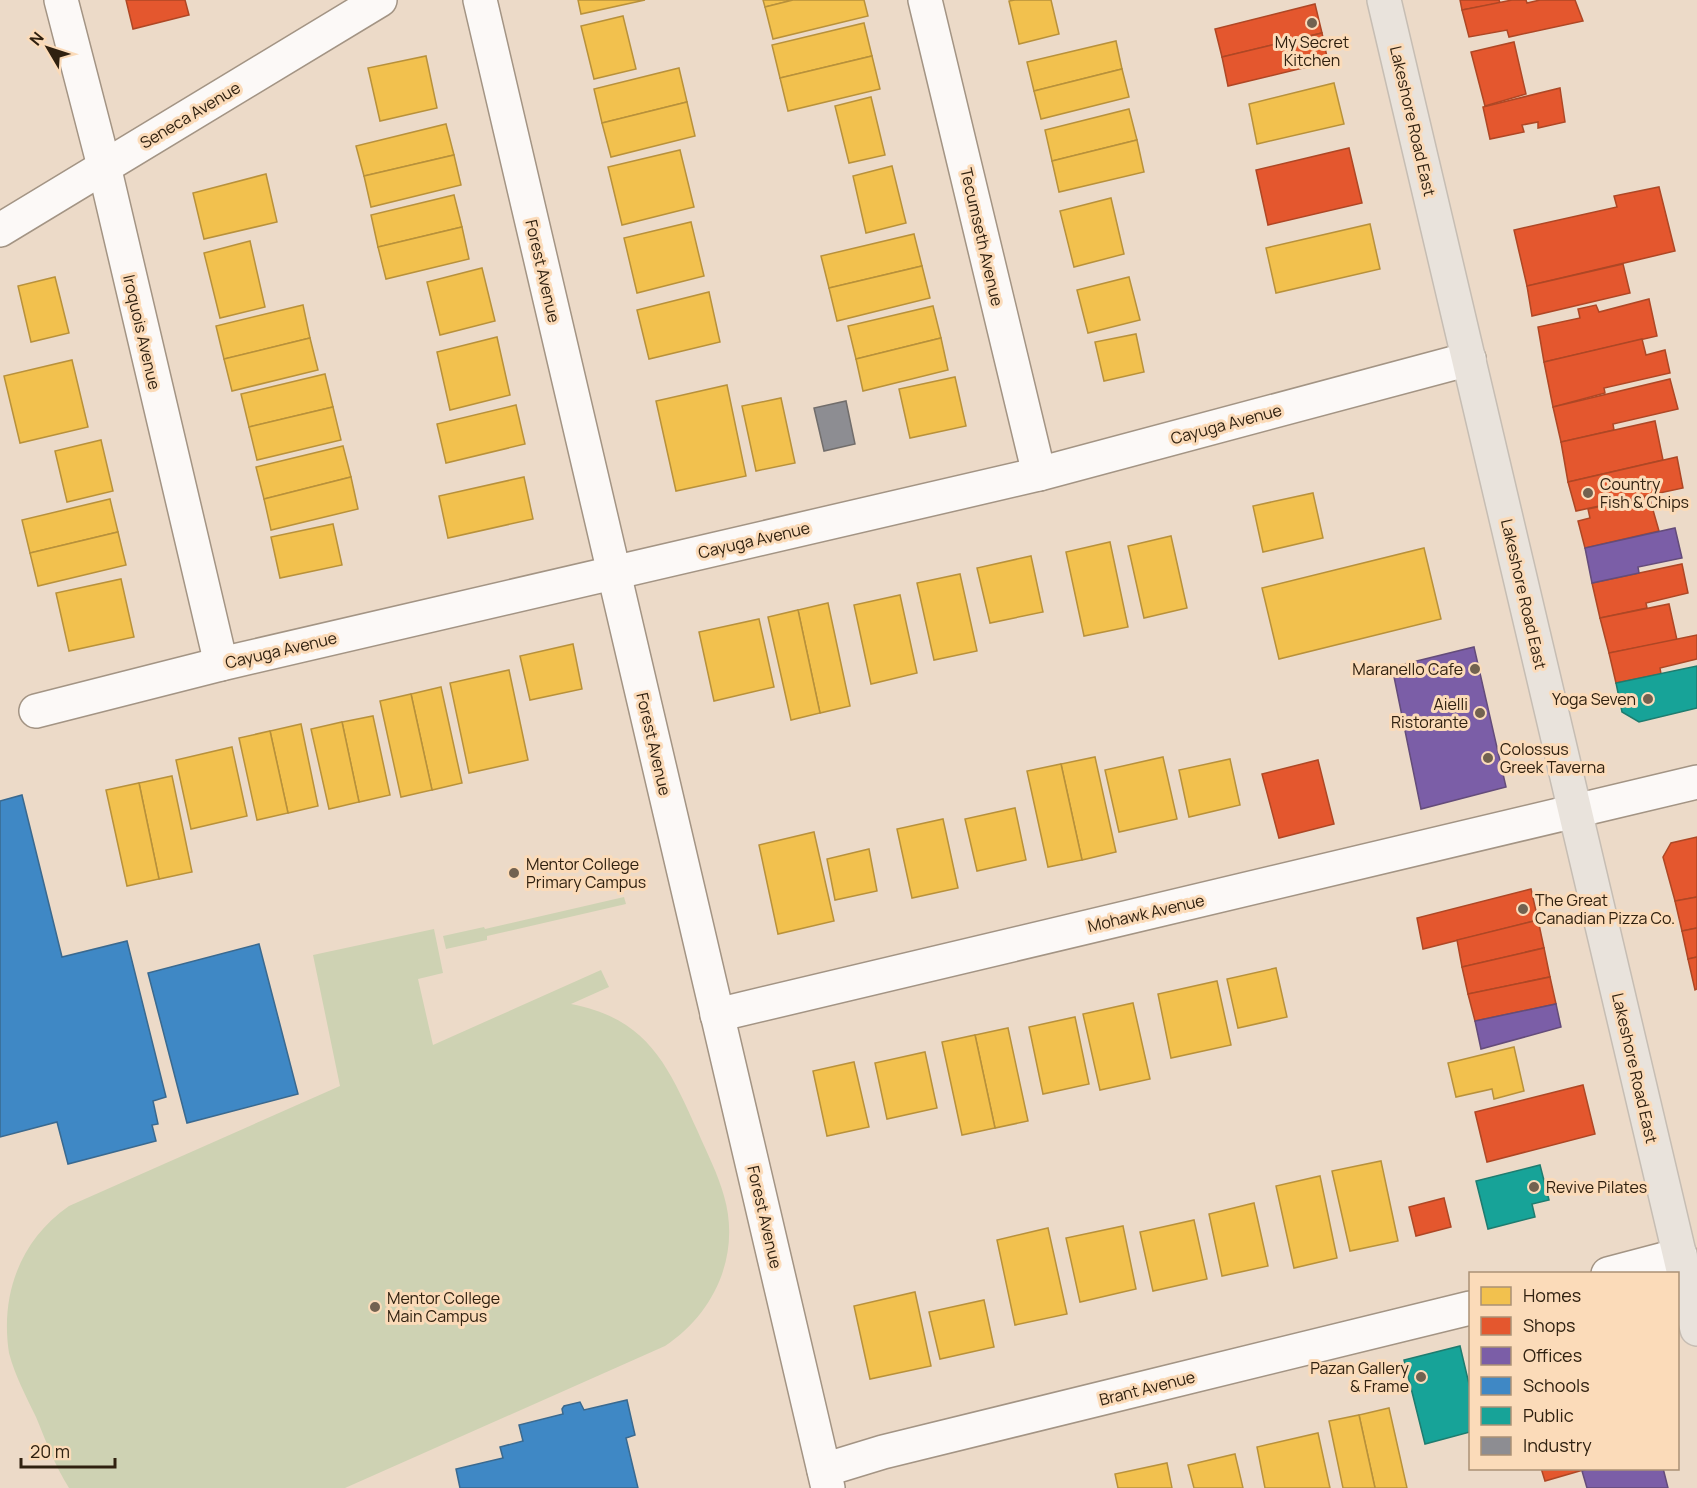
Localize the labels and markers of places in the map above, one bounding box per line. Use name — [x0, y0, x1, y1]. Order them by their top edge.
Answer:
marker: My Secret Kitchen — [1305, 16, 1319, 30]
place label: My Secret Kitchen — [1275, 31, 1349, 71]
place label: Country Fish & Chips — [1600, 473, 1689, 513]
marker: Country Fish & Chips — [1581, 486, 1595, 500]
place label: Maranello Cafe — [1352, 658, 1463, 680]
marker: Maranello Cafe — [1468, 662, 1482, 676]
place label: Yoga Seven — [1552, 688, 1636, 710]
marker: Yoga Seven — [1641, 692, 1655, 706]
place label: Aielli Ristorante — [1391, 693, 1468, 733]
marker: Aielli Ristorante — [1473, 706, 1487, 720]
place label: Colossus Greek Taverna — [1500, 738, 1605, 778]
marker: Colossus Greek Taverna — [1481, 751, 1495, 765]
place label: Mentor College Primary Campus — [526, 853, 646, 893]
marker: Mentor College Primary Campus — [507, 866, 521, 880]
place label: The Great Canadian Pizza Co. — [1535, 889, 1675, 929]
marker: The Great Canadian Pizza Co. — [1516, 902, 1530, 916]
place label: Revive Pilates — [1546, 1176, 1647, 1198]
marker: Revive Pilates — [1527, 1180, 1541, 1194]
place label: Mentor College Main Campus — [387, 1287, 500, 1327]
marker: Mentor College Main Campus — [368, 1300, 382, 1314]
place label: Pazan Gallery & Frame — [1310, 1357, 1410, 1397]
marker: Pazan Gallery & Frame — [1414, 1370, 1428, 1384]

